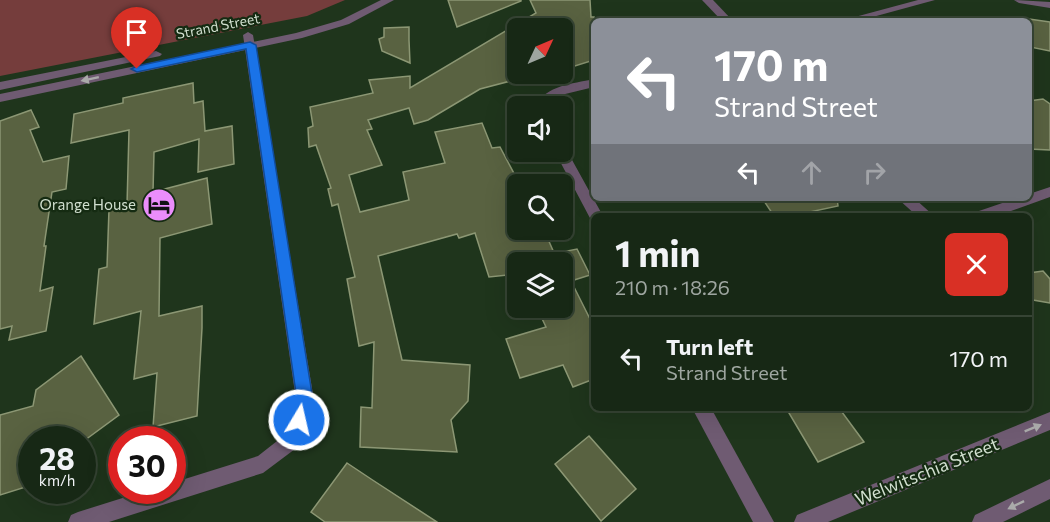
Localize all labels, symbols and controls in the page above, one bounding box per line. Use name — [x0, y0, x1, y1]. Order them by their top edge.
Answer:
pin — [111, 7, 162, 69]
street label: Strand Street — [175, 9, 261, 42]
icon: arrive — [120, 16, 153, 49]
north arrow — [507, 18, 573, 84]
map controls — [507, 18, 573, 318]
text: 170 m — [714, 38, 828, 90]
icon: left — [615, 42, 693, 120]
one-way arrow — [80, 75, 99, 84]
text: Strand Street — [714, 90, 878, 123]
button: sound — [507, 96, 573, 162]
icon: left — [732, 156, 765, 189]
icon: ahead — [795, 156, 828, 189]
icon: right — [858, 156, 891, 189]
button: search — [507, 174, 573, 240]
hotel icon: Orange House — [141, 187, 177, 223]
place label: Orange House — [39, 195, 136, 213]
text: 1 min — [615, 230, 700, 274]
button: close — [945, 233, 1008, 296]
button: layers — [507, 252, 573, 318]
text: 210 m · 18:26 — [615, 275, 730, 299]
text: Turn left — [666, 333, 753, 360]
icon: left — [615, 342, 648, 375]
text: 170 m — [949, 345, 1008, 372]
text: Strand Street — [666, 360, 787, 384]
position arrow — [267, 388, 331, 452]
one-way arrow — [1025, 423, 1043, 433]
speed limit sign: 30 — [108, 426, 186, 504]
street label: Welwitschia Street — [851, 432, 1002, 510]
text: 28 — [39, 439, 75, 476]
text: km/h — [39, 471, 75, 489]
one-way arrow — [1008, 501, 1025, 510]

